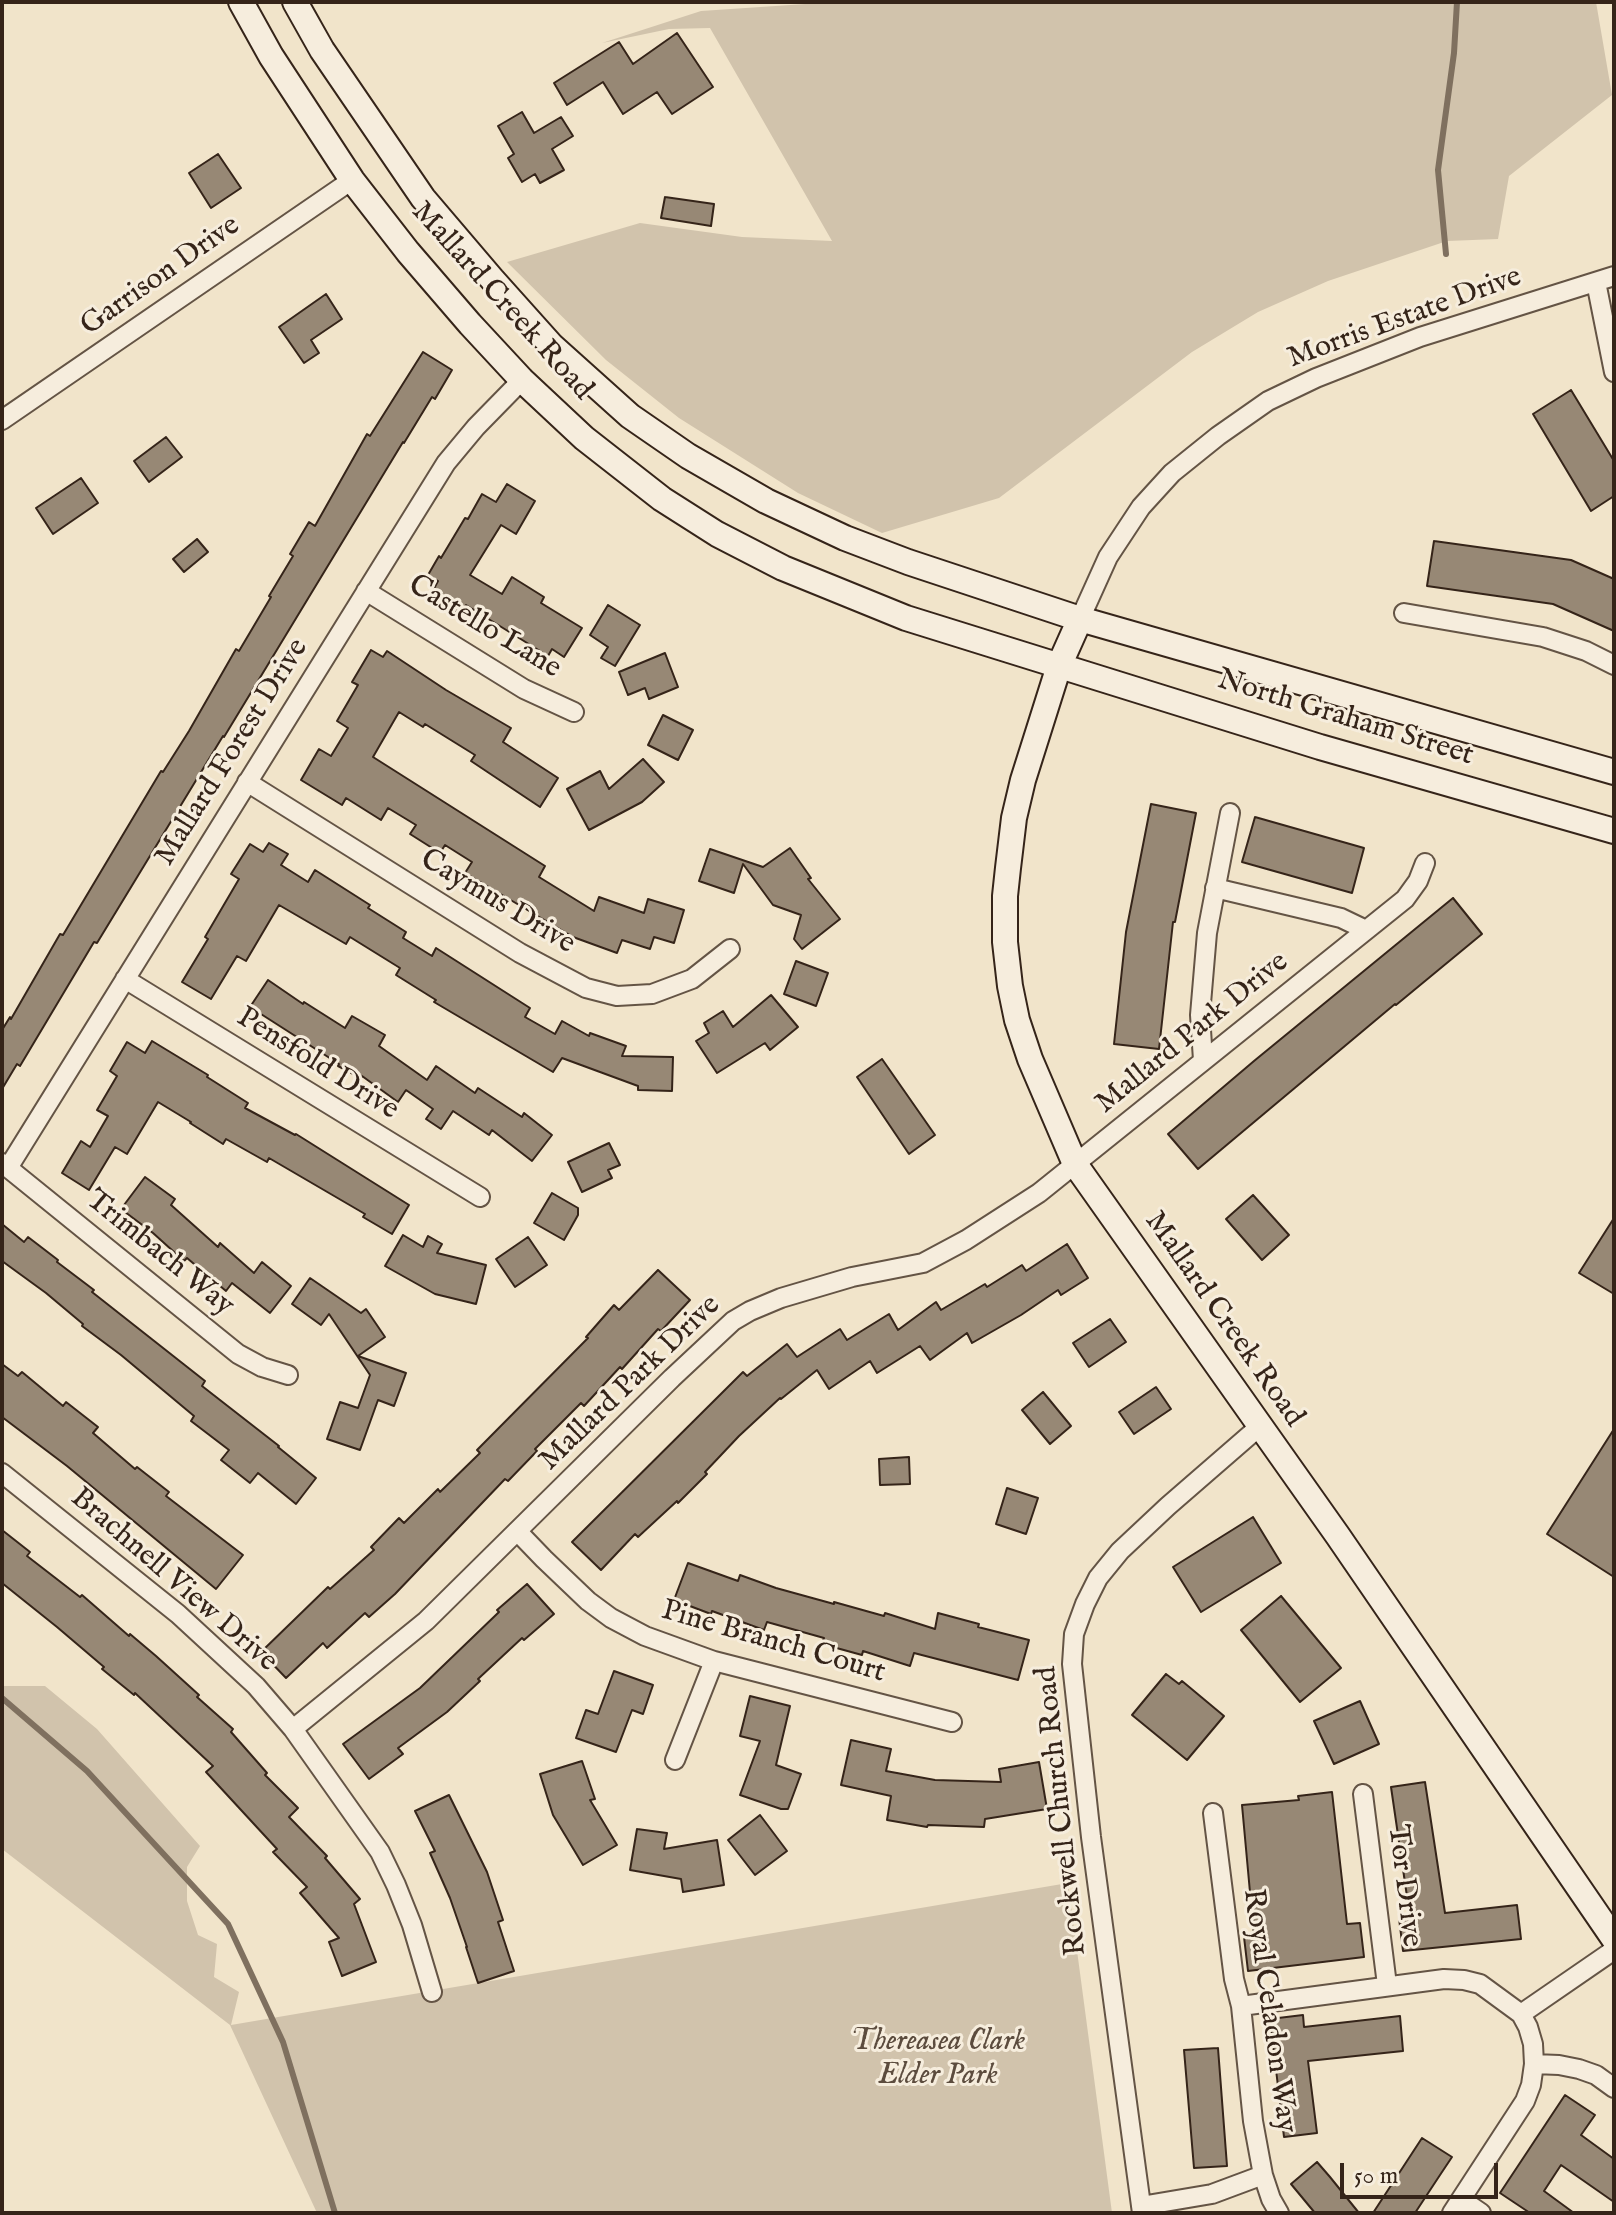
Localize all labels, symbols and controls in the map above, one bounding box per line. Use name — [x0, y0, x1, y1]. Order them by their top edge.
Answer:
street label: Mallard Creek Road — [403, 195, 599, 409]
street label: Garrison Drive — [75, 209, 247, 345]
street label: Morris Estate Drive — [1283, 260, 1527, 378]
street label: Castello Lane — [401, 568, 567, 688]
street label: Mallard Forest Drive — [149, 633, 317, 873]
street label: North Graham Street — [1213, 663, 1477, 775]
street label: Caymus Drive — [413, 843, 581, 963]
street label: Mallard Park Drive — [1089, 945, 1297, 1123]
street label: Pensfold Drive — [229, 1001, 405, 1129]
street label: Trimbach Way — [78, 1183, 240, 1325]
street label: Mallard Creek Road — [1135, 1205, 1311, 1435]
street label: Mallard Park Drive — [533, 1289, 729, 1479]
street label: Brachnell View Drive — [62, 1481, 284, 1681]
street label: Pine Branch Court — [657, 1594, 889, 1692]
street label: Rockwell Church Road — [1030, 1664, 1096, 1958]
street label: Tor Drive — [1378, 1823, 1428, 1949]
street label: Royal Celadon Way — [1233, 1887, 1303, 2135]
park label: Thereasea Clark Elder Park — [851, 2025, 1025, 2096]
scale bar — [1344, 2147, 1502, 2197]
text: 50 m — [1354, 2161, 1398, 2192]

